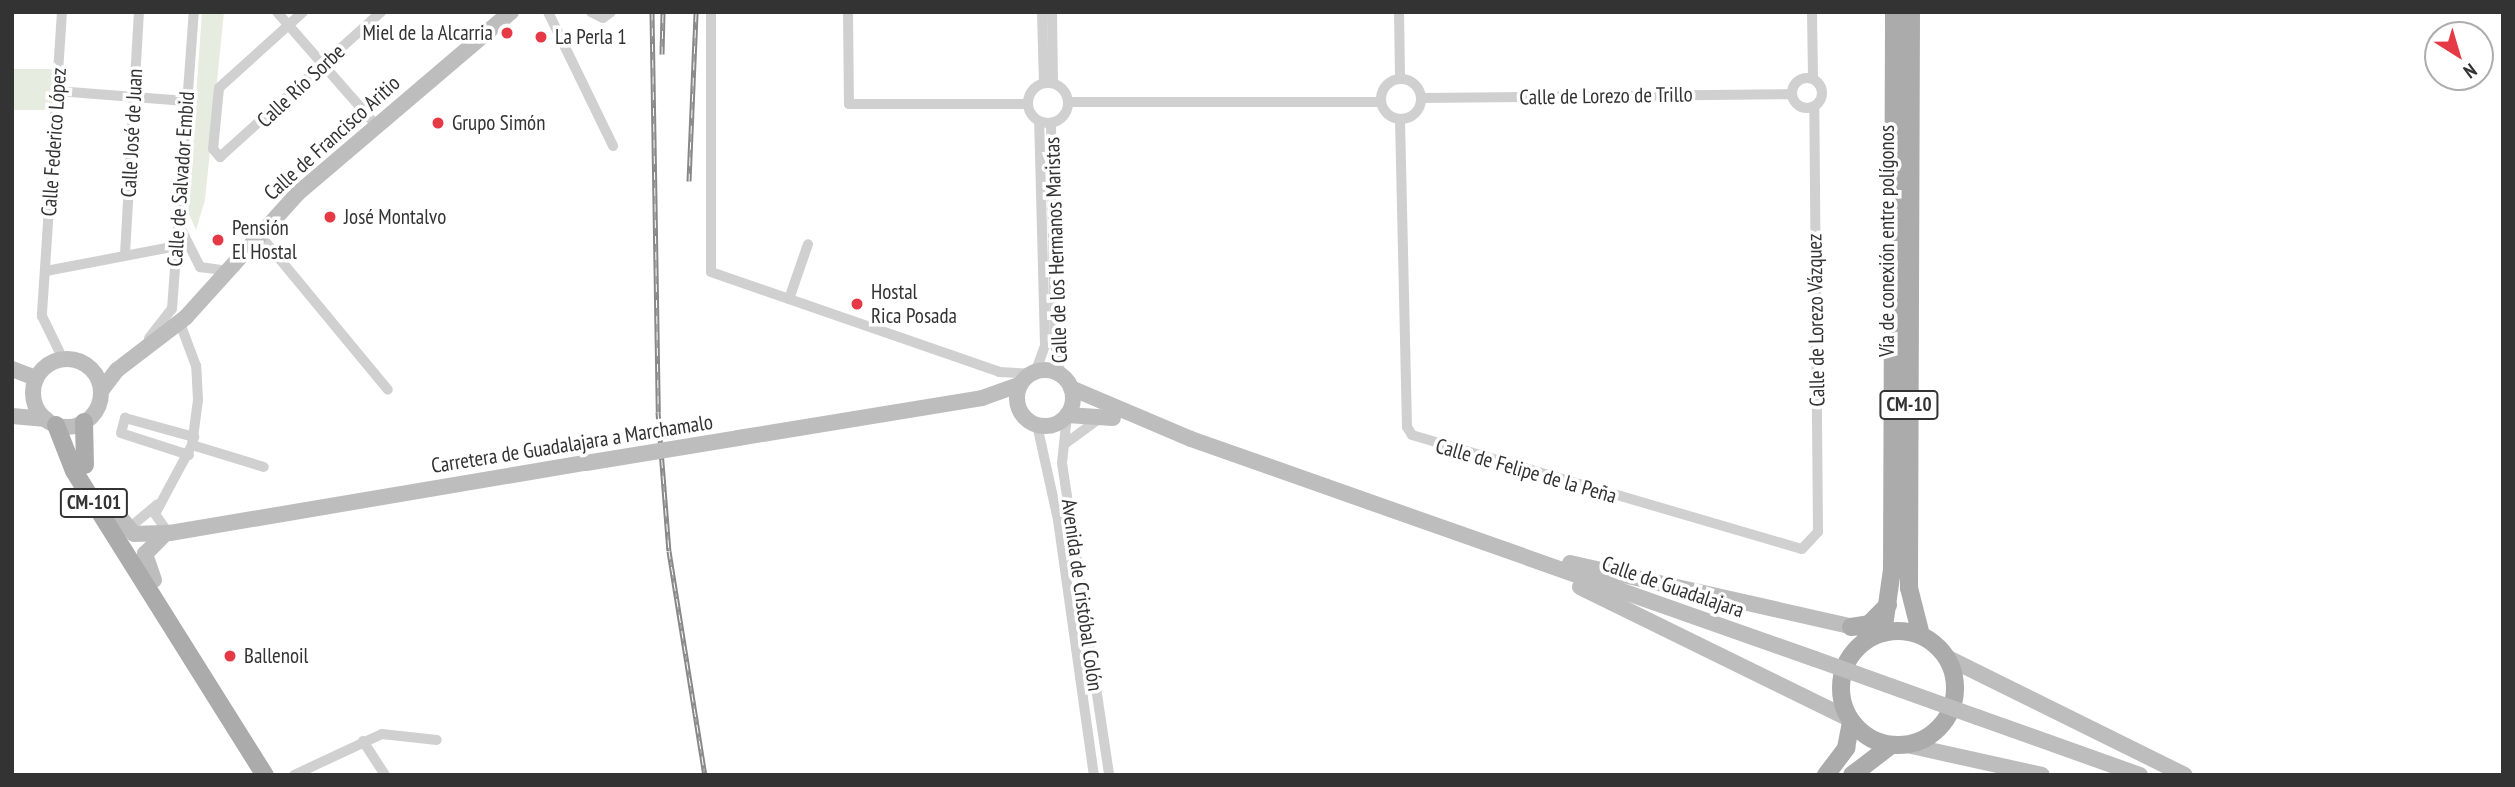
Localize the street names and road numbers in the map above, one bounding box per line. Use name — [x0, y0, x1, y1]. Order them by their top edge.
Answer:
street label: Calle Río Sorbe — [252, 39, 350, 133]
street label: Calle Federico López — [36, 67, 72, 217]
street label: Calle José de Juan — [116, 68, 148, 198]
street label: Calle de Francisco Aritio — [259, 70, 405, 206]
street label: Calle de Lorezo de Trillo — [1519, 82, 1693, 110]
street label: Calle de Salvador Embid — [162, 91, 200, 267]
street label: Vía de conexión entre polígonos — [1874, 125, 1900, 357]
street label: Calle de los Hermanos Maristas — [1039, 136, 1073, 364]
street label: Calle de Lorezo Vázquez — [1802, 233, 1830, 407]
road number: CM-10 — [1879, 390, 1939, 420]
street label: Carretera de Guadalajara a Marchamalo — [429, 409, 715, 479]
street label: Calle de Felipe de la Peña — [1433, 433, 1619, 509]
road number: CM-101 — [59, 488, 129, 518]
street label: Avenida de Cristóbal Colón — [1056, 497, 1108, 693]
street label: Calle de Guadalajara — [1599, 551, 1747, 623]

